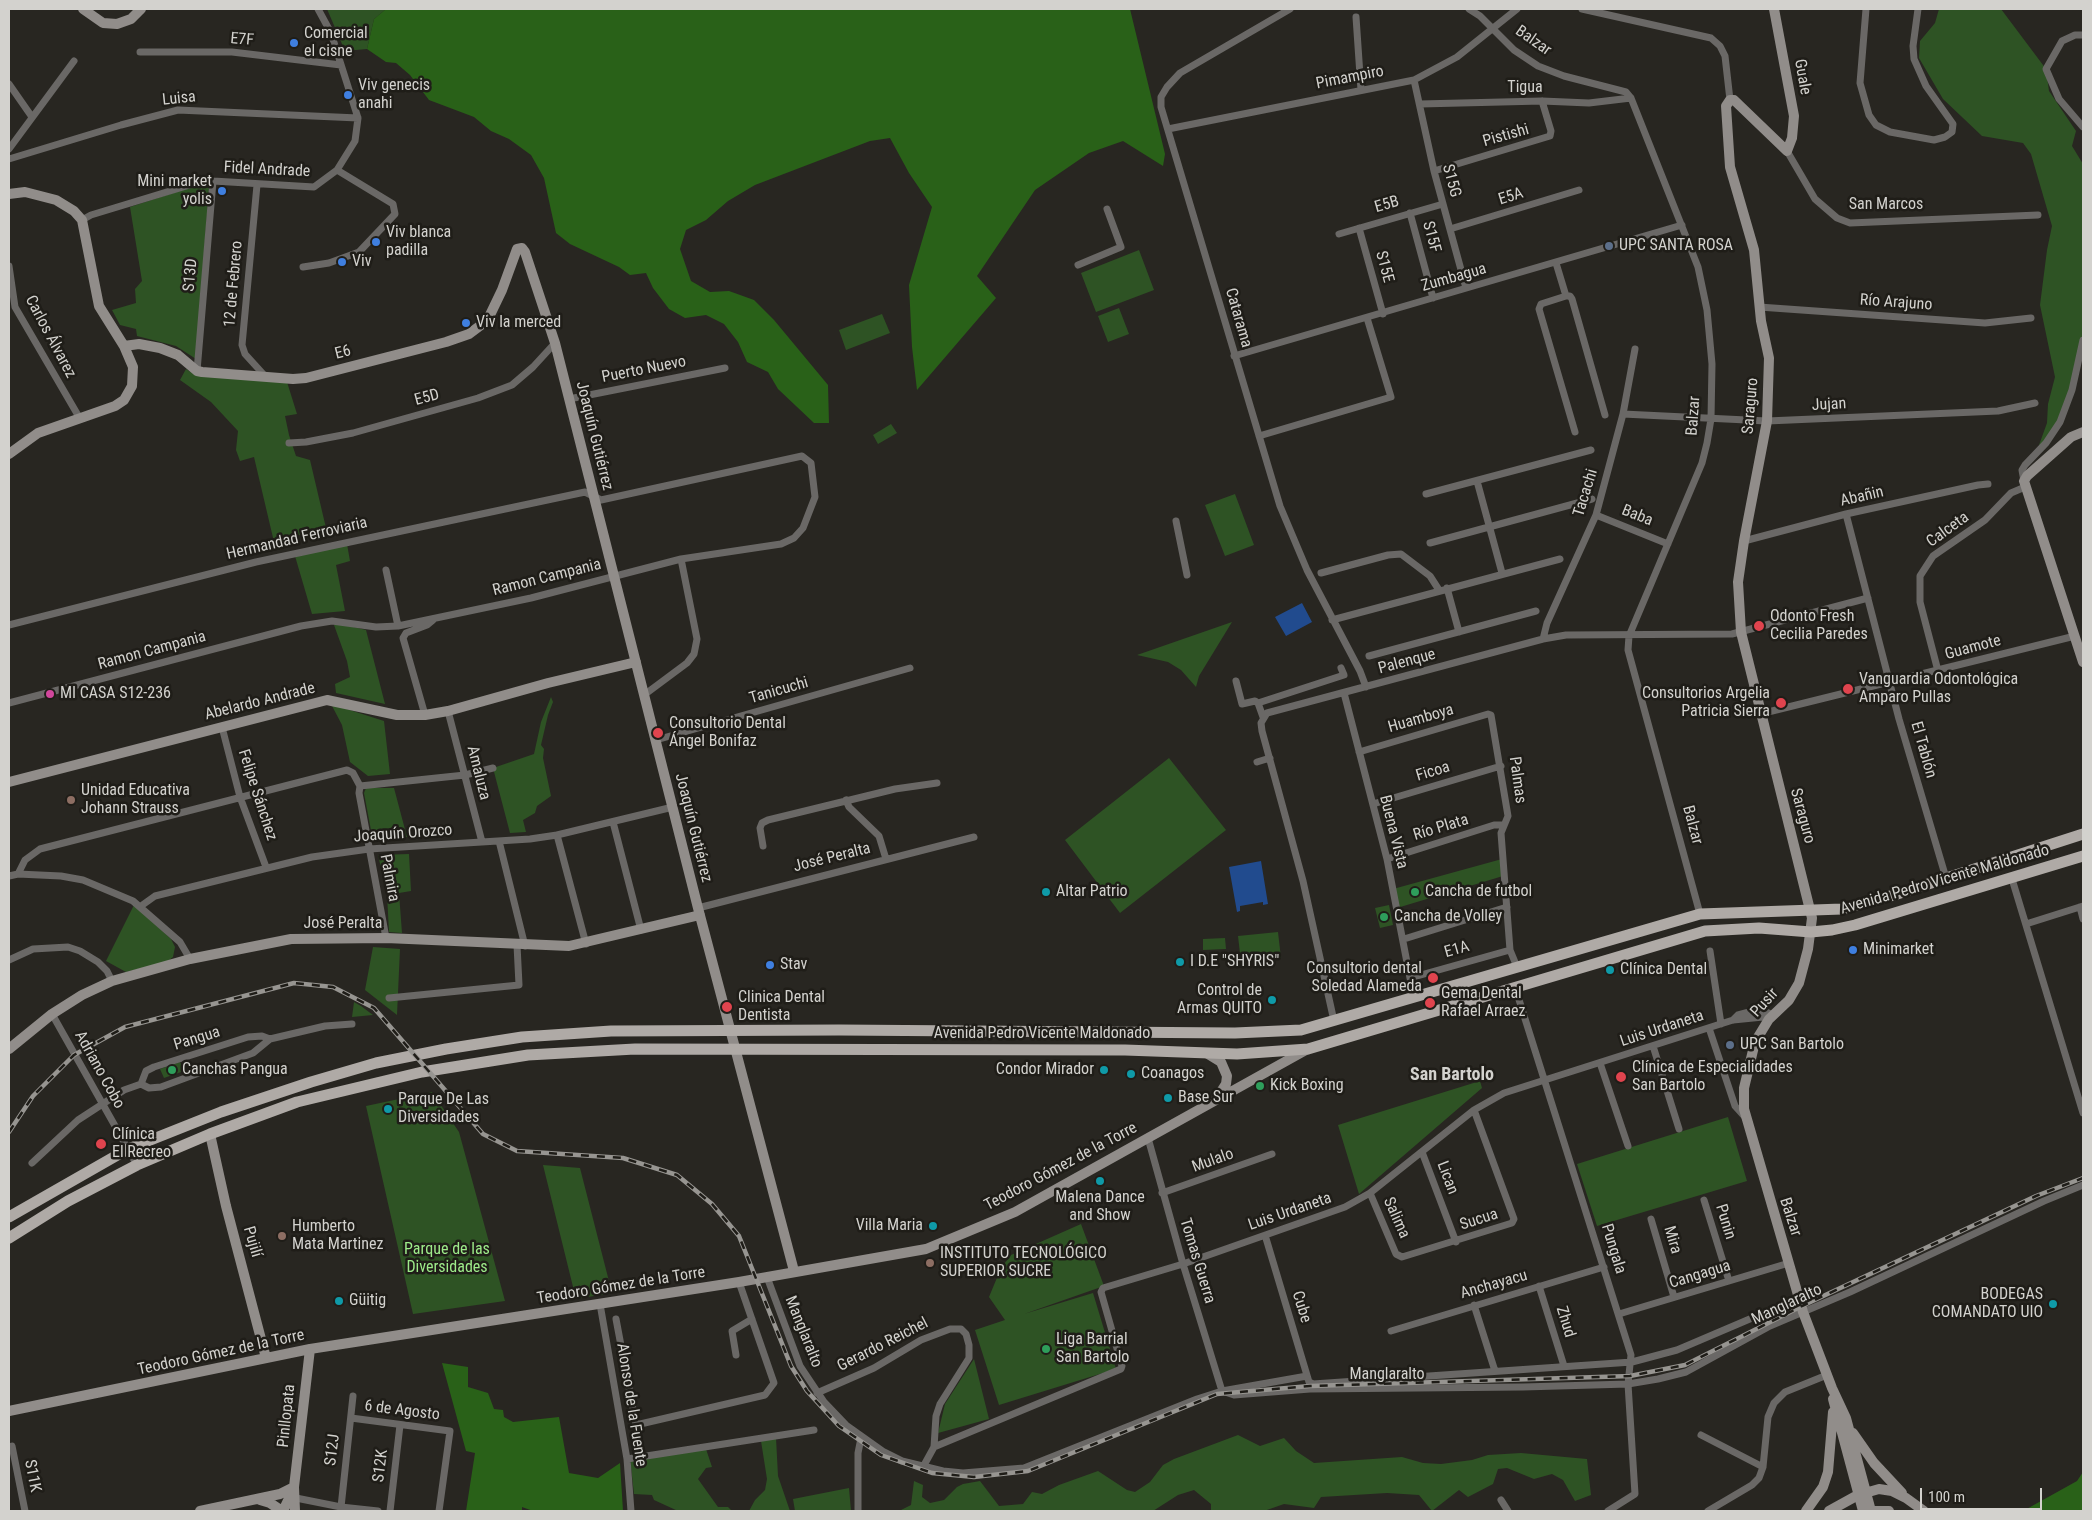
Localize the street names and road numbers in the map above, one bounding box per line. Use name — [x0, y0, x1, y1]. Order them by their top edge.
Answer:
street label: Balzar — [1511, 22, 1555, 60]
street label: E7F — [229, 29, 255, 51]
street label: Guale — [1789, 58, 1815, 96]
street label: Pimampiro — [1314, 62, 1386, 94]
street label: Tigua — [1507, 78, 1543, 98]
street label: Luisa — [161, 88, 197, 110]
street label: Pistishi — [1481, 120, 1531, 152]
street label: Fidel Andrade — [223, 158, 311, 182]
street label: S15G — [1437, 162, 1465, 200]
street label: E5A — [1496, 184, 1526, 210]
street label: E5B — [1373, 192, 1401, 218]
street label: San Marcos — [1849, 195, 1923, 215]
street label: S15F — [1418, 219, 1444, 255]
street label: 12 de Febrero — [221, 240, 247, 328]
street label: S15E — [1371, 249, 1397, 285]
street label: S13D — [180, 258, 202, 292]
street label: Zumbagua — [1419, 260, 1489, 296]
street label: Catarama — [1220, 286, 1256, 350]
street label: Río Arajuno — [1859, 291, 1933, 315]
street label: Carlos Álvarez — [20, 292, 80, 382]
street label: E6 — [333, 342, 353, 364]
street label: Puerto Nuevo — [600, 352, 688, 388]
street label: Saraguro — [1739, 377, 1763, 435]
street label: Joaquín Gutiérrez — [571, 380, 617, 492]
street label: E5D — [412, 385, 442, 411]
street label: Jujan — [1811, 395, 1847, 415]
street label: Balzar — [1683, 396, 1705, 436]
street label: Tacachi — [1570, 467, 1602, 519]
street label: Abañin — [1838, 483, 1886, 511]
street label: Baba — [1619, 501, 1655, 531]
street label: Calceta — [1923, 508, 1973, 552]
street label: Hermandad Ferroviaria — [225, 513, 369, 565]
street label: Ramon Campania — [491, 555, 603, 601]
street label: Ramon Campania — [96, 627, 208, 675]
street label: Guamote — [1943, 631, 2003, 665]
street label: Palenque — [1376, 645, 1438, 679]
street label: Tanicuchi — [747, 673, 811, 709]
street label: Abelardo Andrade — [203, 679, 317, 725]
street label: Huamboya — [1386, 700, 1456, 738]
street label: El Tablón — [1906, 720, 1940, 780]
street label: Amaluza — [462, 744, 494, 802]
street label: Felipe Sánchez — [233, 747, 281, 843]
street label: Palmas — [1504, 755, 1530, 805]
street label: Ficoa — [1414, 758, 1452, 786]
street label: Joaquín Gutiérrez — [670, 772, 716, 884]
street label: Saraguro — [1785, 786, 1819, 846]
street label: Buena Vista — [1375, 793, 1411, 871]
street label: Balzar — [1678, 803, 1706, 847]
street label: Río Plata — [1411, 811, 1471, 845]
street label: Joaquín Orozco — [353, 821, 453, 847]
street label: José Peralta — [791, 839, 873, 877]
street label: Avenida Pedro Vicente Maldonado — [1838, 841, 2052, 919]
street label: Palmira — [375, 853, 403, 903]
street label: José Peralta — [304, 914, 382, 934]
street label: E1A — [1442, 937, 1472, 963]
street label: Pusir — [1747, 985, 1783, 1021]
street label: Luis Urdaneta — [1618, 1006, 1706, 1052]
street label: Pangua — [171, 1023, 223, 1055]
street label: Avenida Pedro Vicente Maldonado — [934, 1024, 1150, 1044]
street label: Adriano Cobo — [70, 1028, 128, 1112]
street label: Teodoro Gómez de la Torre — [981, 1119, 1141, 1215]
street label: Mulalo — [1190, 1145, 1236, 1177]
street label: Lican — [1432, 1159, 1462, 1197]
street label: Luis Urdaneta — [1246, 1189, 1334, 1235]
street label: Salima — [1378, 1194, 1414, 1242]
street label: Balzar — [1775, 1195, 1805, 1239]
street label: Punin — [1711, 1202, 1739, 1242]
street label: Sucua — [1458, 1205, 1500, 1235]
street label: Tomas Guerra — [1175, 1216, 1219, 1306]
street label: Pungala — [1596, 1222, 1630, 1276]
street label: Pujilí — [238, 1224, 266, 1260]
street label: Mira — [1659, 1224, 1685, 1256]
street label: Cangagua — [1667, 1257, 1733, 1293]
street label: Teodoro Gómez de la Torre — [536, 1263, 706, 1309]
street label: Anchayacu — [1458, 1266, 1530, 1304]
street label: Manglaralto — [1749, 1280, 1825, 1330]
street label: Cube — [1287, 1289, 1315, 1325]
street label: Manglaralto — [780, 1294, 826, 1370]
street label: Zhud — [1551, 1304, 1579, 1340]
street label: Gerardo Reichel — [834, 1314, 932, 1376]
street label: Teodoro Gómez de la Torre — [136, 1326, 306, 1380]
street label: Alonso de la Fuente — [612, 1342, 650, 1468]
street label: Manglaralto — [1349, 1365, 1425, 1385]
street label: Pinllopata — [274, 1383, 300, 1449]
street label: 6 de Agosto — [363, 1397, 441, 1425]
street label: S12J — [322, 1433, 344, 1467]
street label: S12K — [369, 1449, 393, 1483]
street label: S11K — [19, 1458, 45, 1494]

